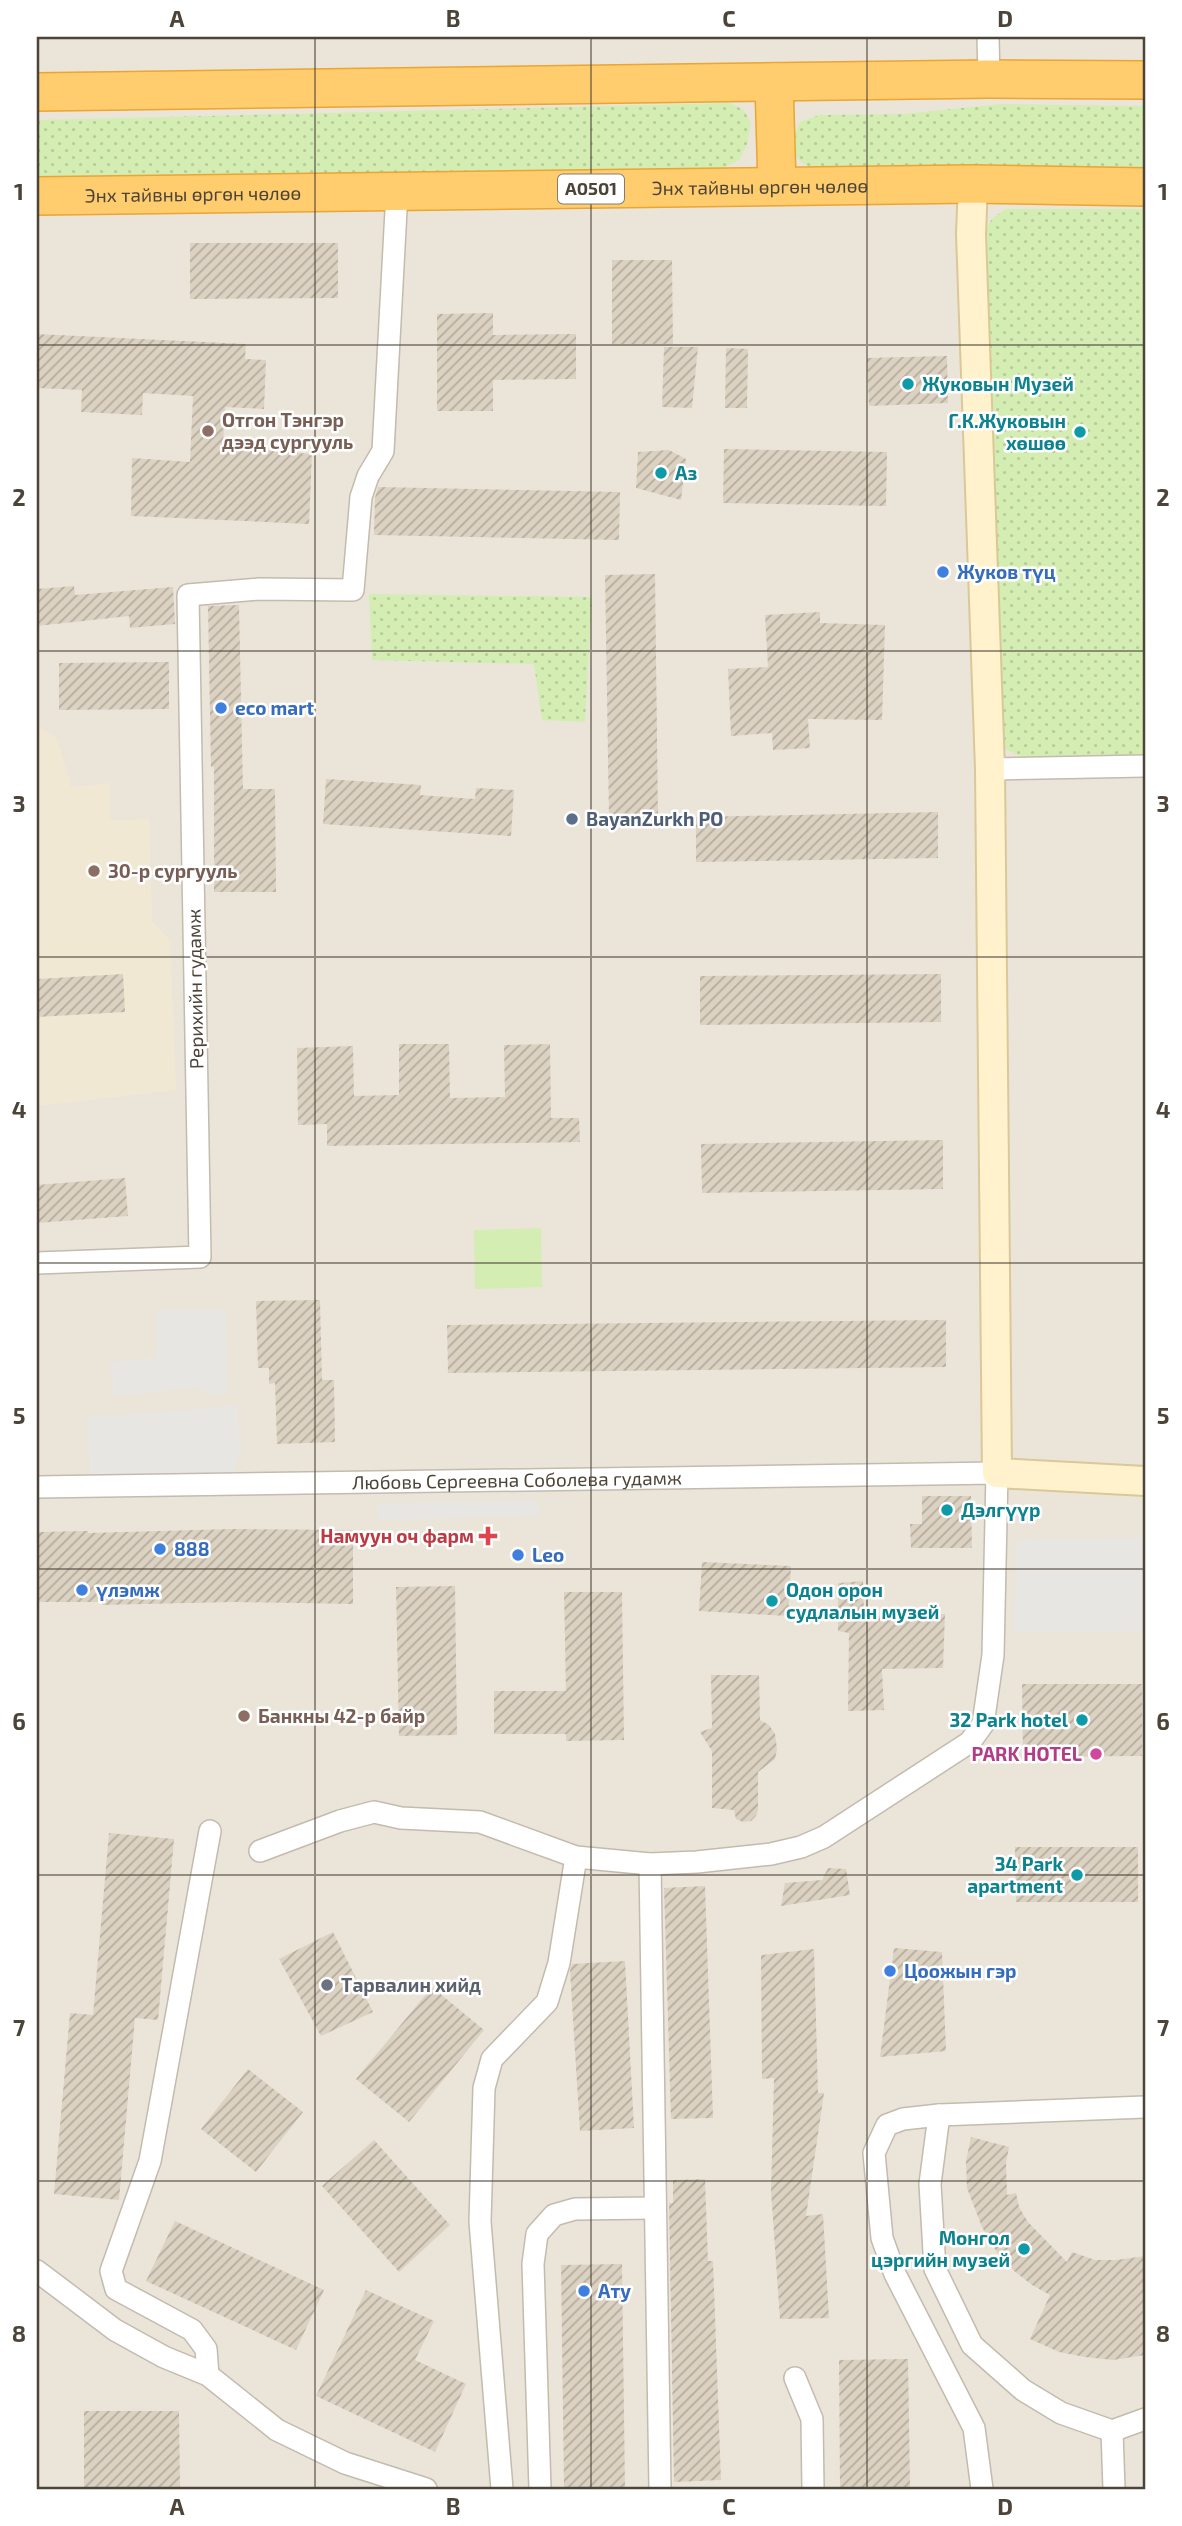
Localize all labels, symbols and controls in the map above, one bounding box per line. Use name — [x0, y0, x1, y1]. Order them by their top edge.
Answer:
text: A — [169, 4, 185, 32]
text: B — [446, 4, 460, 32]
text: C — [722, 4, 736, 32]
text: D — [997, 4, 1013, 32]
street label: Энх тайвны өргөн чөлөө — [652, 173, 868, 199]
road number: A0501 — [558, 174, 624, 204]
text: 1 — [14, 177, 24, 205]
text: 1 — [1158, 177, 1168, 205]
street label: Энх тайвны өргөн чөлөө — [85, 181, 301, 206]
place label: Жуковын Музей — [922, 372, 1074, 395]
marker: Жуковын Музей — [900, 376, 916, 392]
place label: Отгон Тэнгэр дээд сургууль — [222, 408, 353, 453]
place label: Г.К.Жуковын хөшөө — [948, 409, 1066, 454]
marker: Отгон Тэнгэр дээд сургууль — [200, 423, 216, 439]
marker: Г.К.Жуковын хөшөө — [1072, 424, 1088, 440]
place label: Аз — [675, 461, 697, 484]
marker: Аз — [653, 465, 669, 481]
text: 2 — [12, 483, 26, 511]
text: 2 — [1156, 483, 1170, 511]
place label: Жуков түц — [957, 560, 1056, 583]
marker: Жуков түц — [935, 564, 951, 580]
place label: eco mart — [235, 696, 314, 719]
marker: eco mart — [213, 700, 229, 716]
text: 3 — [12, 789, 26, 817]
text: 3 — [1156, 789, 1170, 817]
place label: BayanZurkh PO — [586, 807, 723, 831]
marker: BayanZurkh PO — [564, 811, 580, 827]
place label: 30-р сургууль — [108, 859, 237, 882]
marker: 30-р сургууль — [86, 863, 102, 879]
street label: Рерихийн гудамж — [182, 909, 208, 1069]
text: 4 — [12, 1095, 26, 1123]
text: 4 — [1156, 1095, 1170, 1123]
text: 5 — [13, 1401, 25, 1429]
text: 5 — [1157, 1401, 1169, 1429]
street label: Любовь Сергеевна Соболева гудамж — [352, 1466, 682, 1493]
place label: Дэлгүүр — [961, 1498, 1040, 1521]
marker: Дэлгүүр — [939, 1502, 955, 1518]
place label: Намуун оч фарм — [320, 1524, 474, 1547]
marker: Намуун оч фарм — [480, 1528, 496, 1544]
place label: 888 — [174, 1537, 210, 1560]
marker: 888 — [152, 1541, 168, 1557]
place label: Leo — [532, 1543, 564, 1566]
marker: Leo — [510, 1547, 526, 1563]
place label: үлэмж — [96, 1578, 160, 1601]
place label: Одон орон судлалын музей — [786, 1578, 939, 1623]
marker: үлэмж — [74, 1582, 90, 1598]
marker: Одон орон судлалын музей — [764, 1593, 780, 1609]
place label: Банкны 42-р байр — [258, 1704, 425, 1727]
text: 6 — [12, 1707, 26, 1735]
text: 6 — [1156, 1707, 1170, 1735]
marker: Банкны 42-р байр — [236, 1708, 252, 1724]
place label: 32 Park hotel — [950, 1708, 1069, 1731]
marker: 32 Park hotel — [1074, 1712, 1090, 1728]
place label: PARK HOTEL — [972, 1742, 1082, 1765]
marker: PARK HOTEL — [1088, 1746, 1104, 1762]
place label: 34 Park apartment — [967, 1852, 1063, 1897]
marker: 34 Park apartment — [1069, 1867, 1085, 1883]
place label: Цоожын гэр — [904, 1959, 1017, 1982]
marker: Цоожын гэр — [882, 1963, 898, 1979]
place label: Тарвалин хийд — [341, 1973, 481, 1996]
marker: Тарвалин хийд — [319, 1977, 335, 1993]
text: 7 — [13, 2013, 25, 2041]
text: 7 — [1157, 2013, 1169, 2041]
place label: Монгол цэргийн музей — [871, 2226, 1010, 2271]
marker: Монгол цэргийн музей — [1016, 2241, 1032, 2257]
place label: Ату — [598, 2279, 631, 2302]
marker: Ату — [576, 2283, 592, 2299]
text: 8 — [12, 2319, 26, 2347]
text: 8 — [1156, 2319, 1170, 2347]
text: A — [169, 2492, 185, 2520]
text: B — [446, 2492, 460, 2520]
text: C — [722, 2492, 736, 2520]
text: D — [997, 2492, 1013, 2520]

